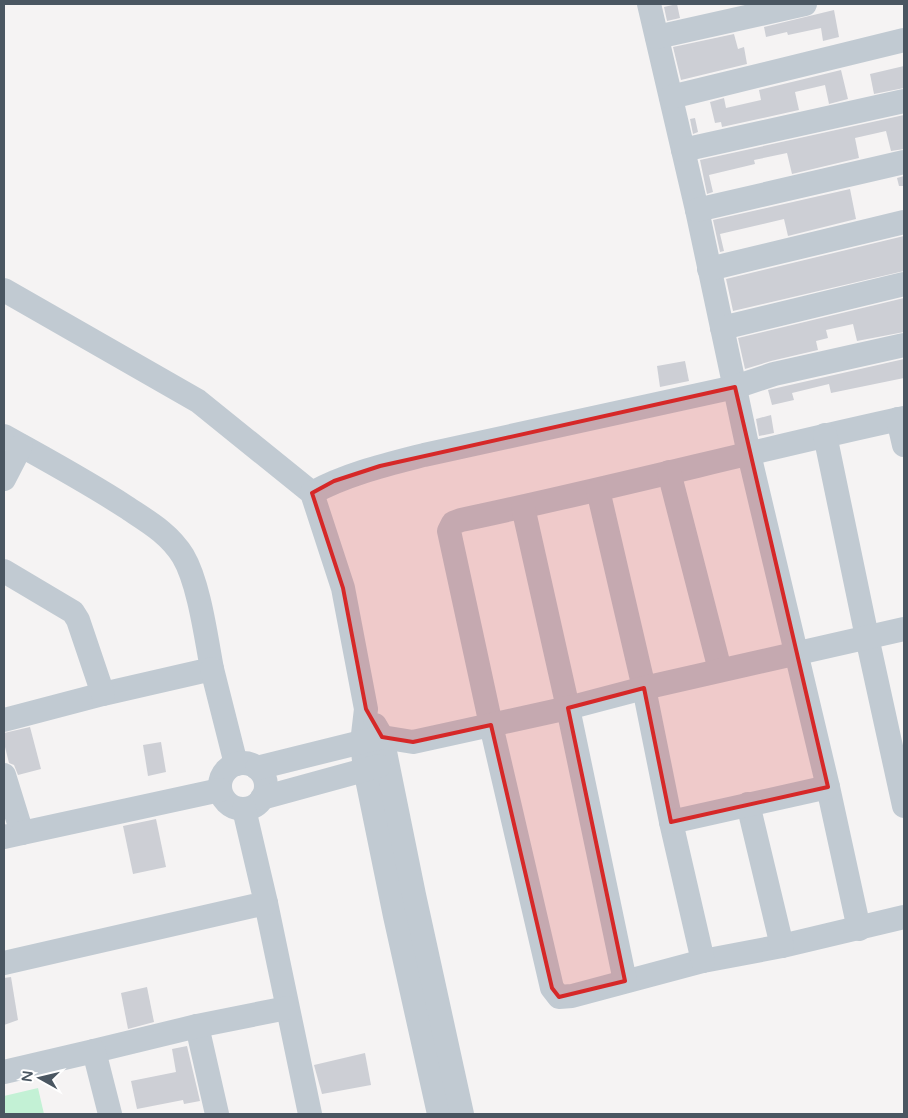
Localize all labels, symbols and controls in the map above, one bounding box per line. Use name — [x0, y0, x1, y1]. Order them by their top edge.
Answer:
north arrow — [15, 1053, 65, 1103]
text: N — [18, 1070, 37, 1083]

